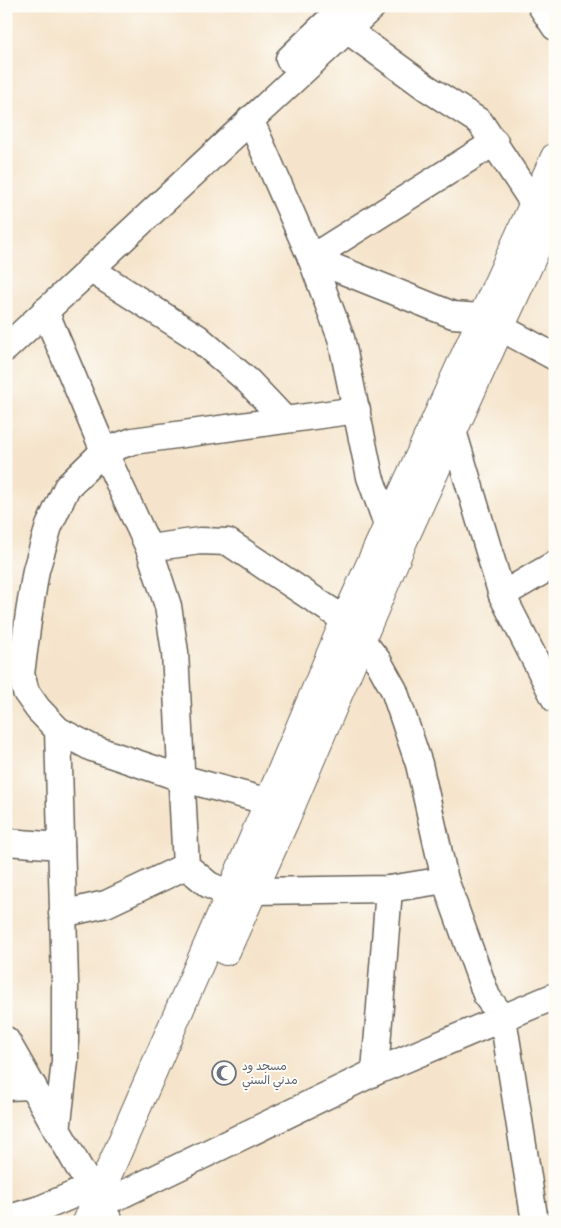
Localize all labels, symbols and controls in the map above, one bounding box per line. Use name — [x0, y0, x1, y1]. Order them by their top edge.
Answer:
place label: مسجد ود مدني السني — [242, 1059, 298, 1091]
mosque icon: مسجد ود مدني السني — [211, 1060, 237, 1086]

